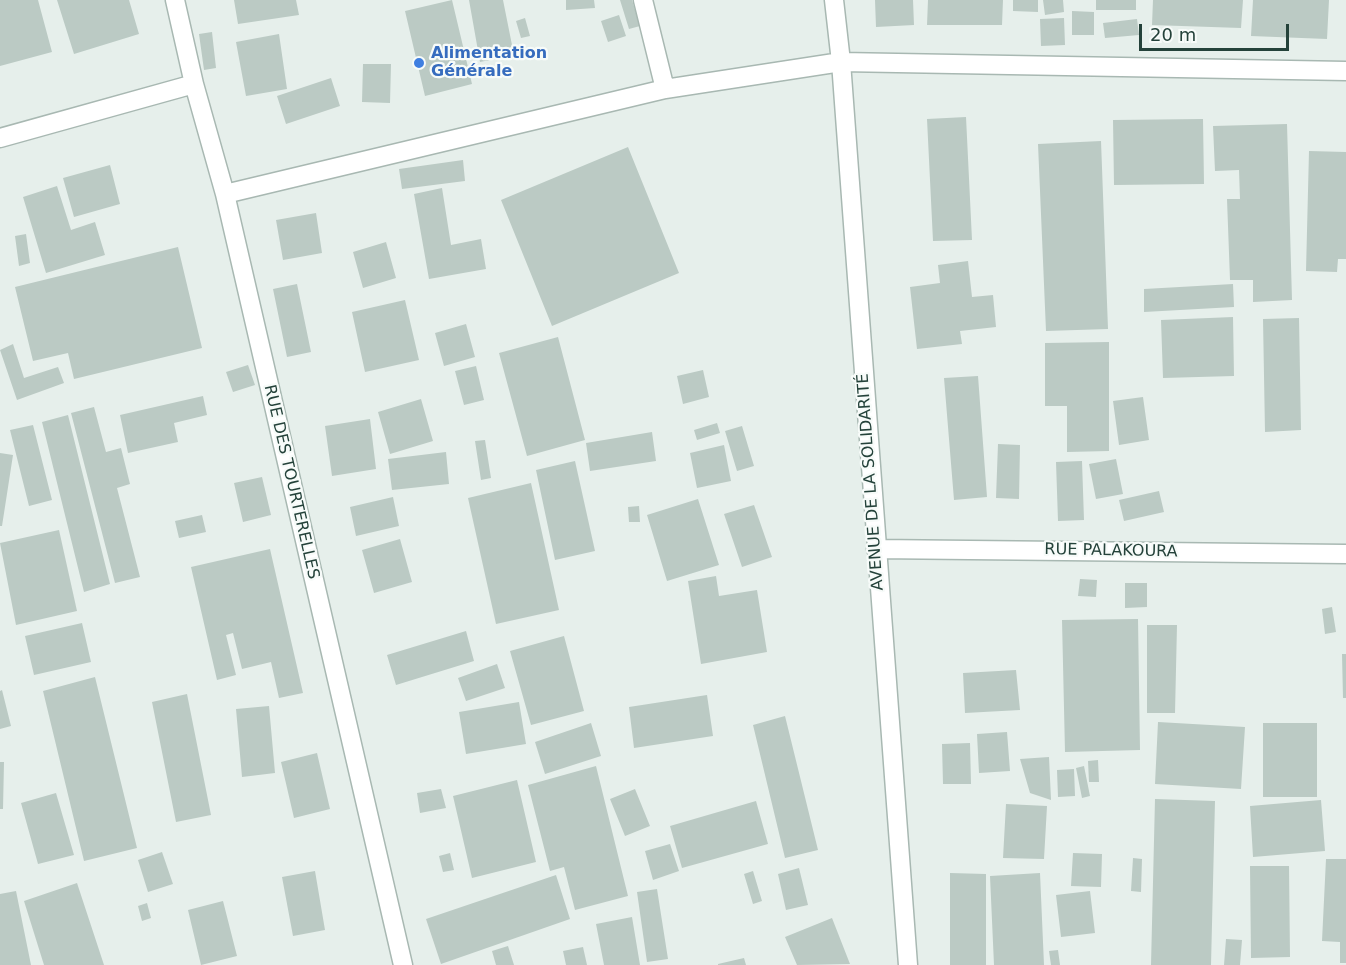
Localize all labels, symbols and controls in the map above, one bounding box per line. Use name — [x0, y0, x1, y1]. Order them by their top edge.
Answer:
scale bar — [1142, 12, 1292, 50]
text: 20 m — [1150, 24, 1196, 45]
place label: Alimentation Générale — [431, 44, 547, 82]
marker: Alimentation Générale — [412, 56, 426, 70]
street label: AVENUE DE LA SOLIDARITÉ — [854, 373, 888, 591]
street label: RUE DES TOURTERELLES — [259, 383, 323, 581]
street label: RUE PALAKOURA — [1044, 540, 1178, 562]

